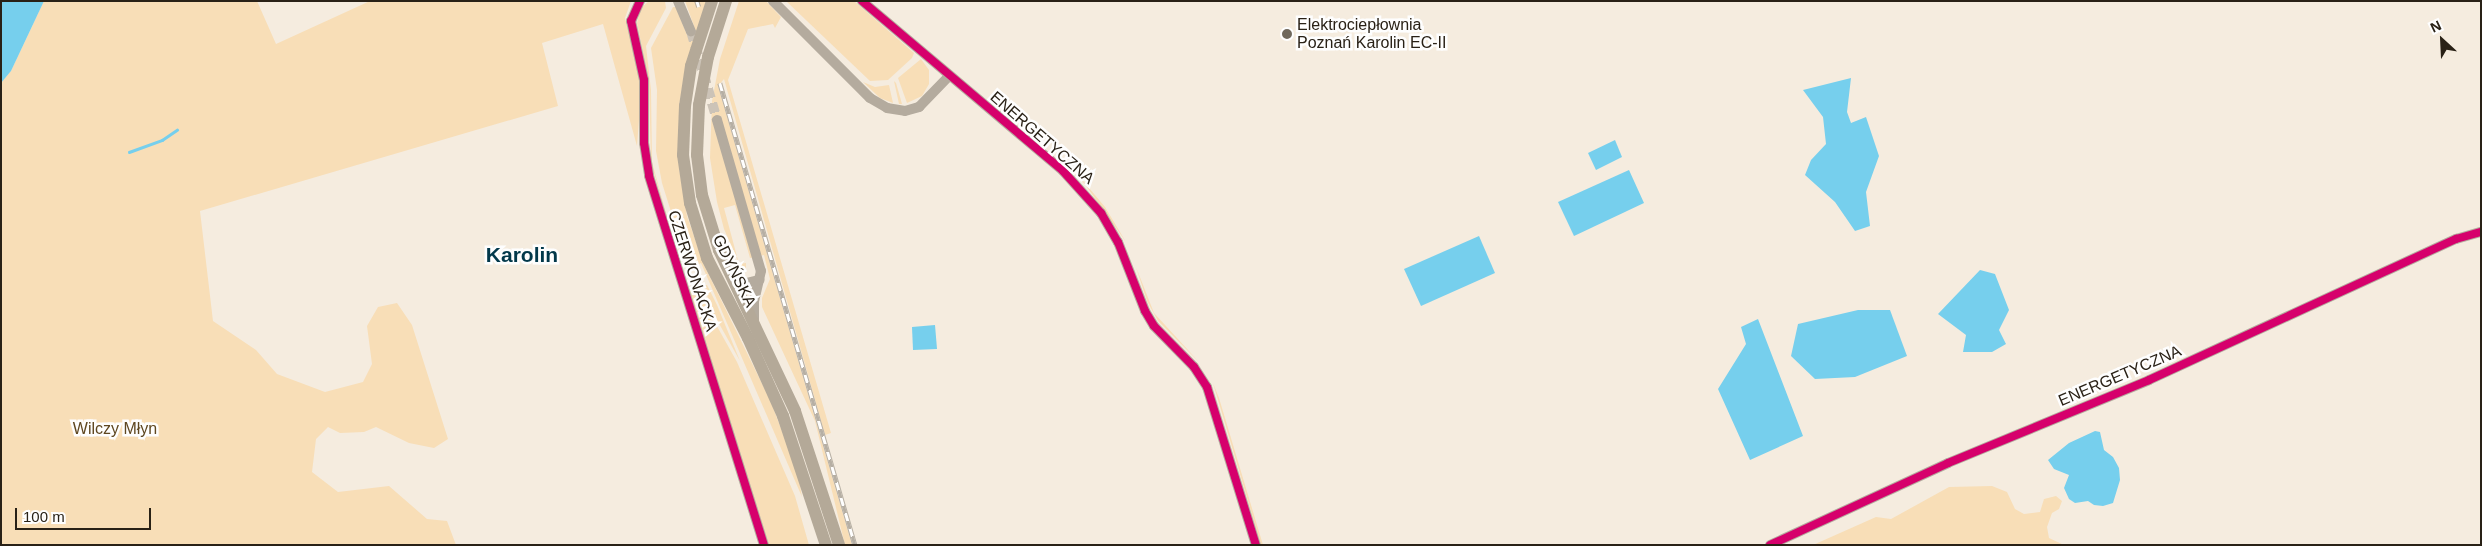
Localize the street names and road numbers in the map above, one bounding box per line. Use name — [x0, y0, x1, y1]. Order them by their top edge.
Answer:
street label: ENERGETYCZNA — [986, 88, 1098, 188]
street label: CZERWONACKA — [663, 208, 721, 334]
street label: GDYŃSKA — [708, 232, 760, 310]
street label: ENERGETYCZNA — [2056, 341, 2184, 411]

